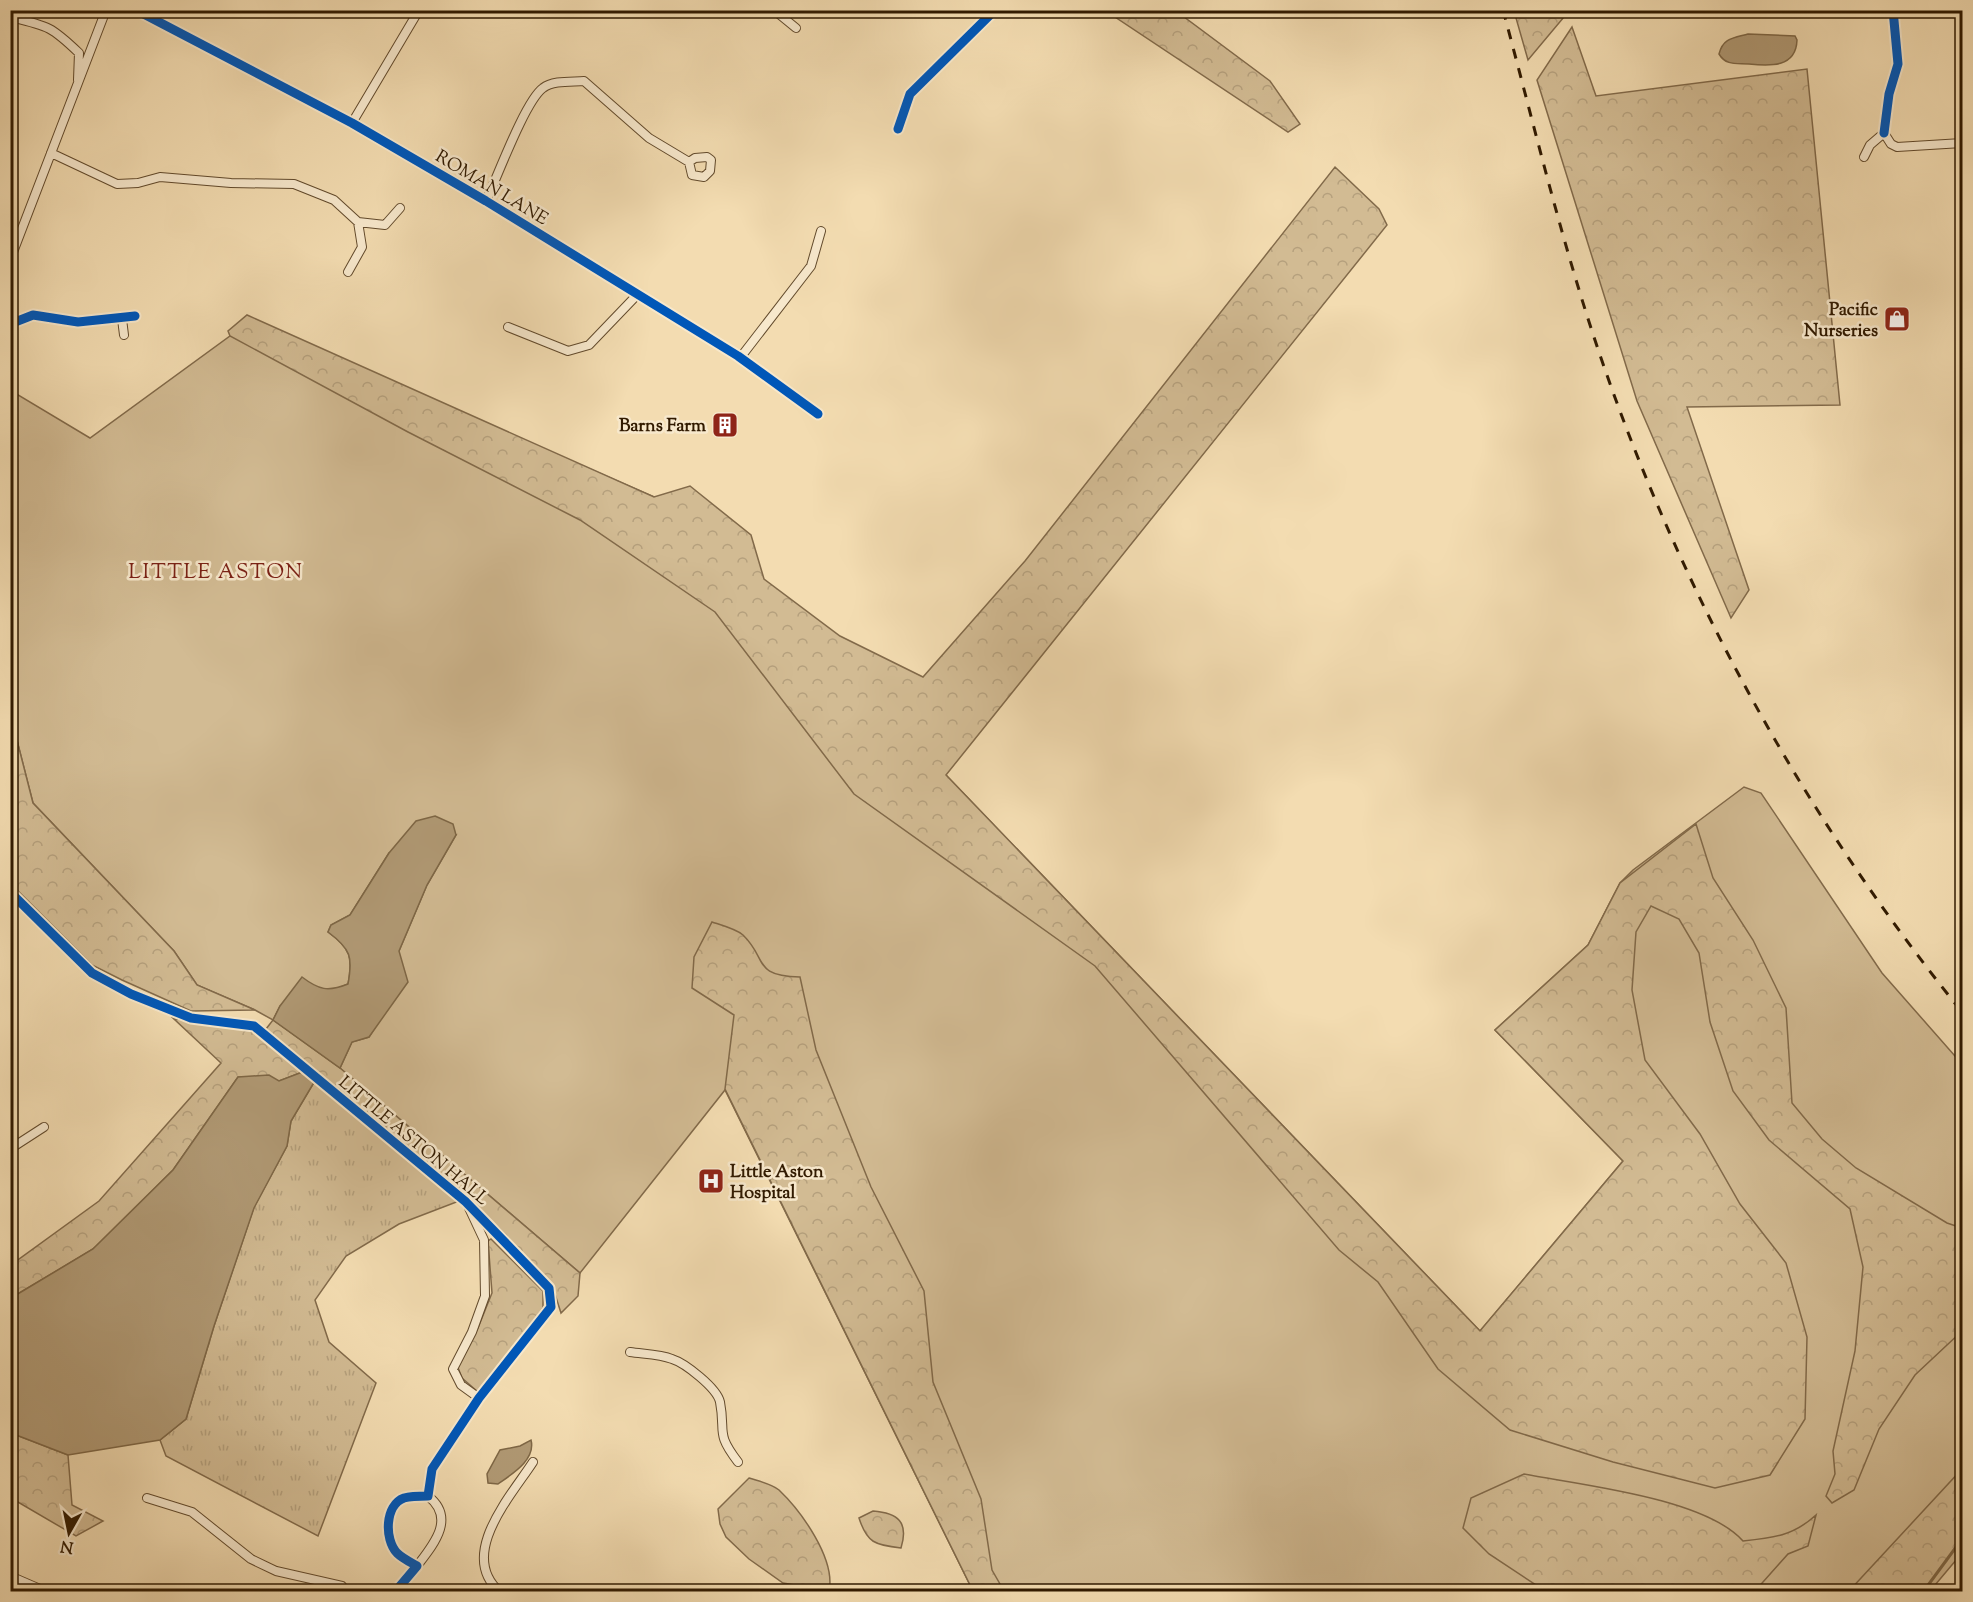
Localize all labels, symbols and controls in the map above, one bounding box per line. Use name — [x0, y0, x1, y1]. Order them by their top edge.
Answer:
street label: ROMAN LANE — [430, 145, 552, 233]
place label: Pacific Nurseries — [1804, 298, 1879, 345]
shop icon: Pacific Nurseries — [1882, 304, 1912, 334]
building icon: Barns Farm — [710, 410, 740, 440]
place label: Barns Farm — [619, 414, 706, 440]
district label: LITTLE ASTON — [128, 558, 304, 588]
street label: LITTLE ASTON HALL — [332, 1071, 494, 1212]
place label: Little Aston Hospital — [730, 1160, 824, 1207]
hospital icon: Little Aston Hospital — [696, 1166, 726, 1196]
north arrow — [39, 1503, 99, 1563]
text: N — [59, 1533, 75, 1558]

